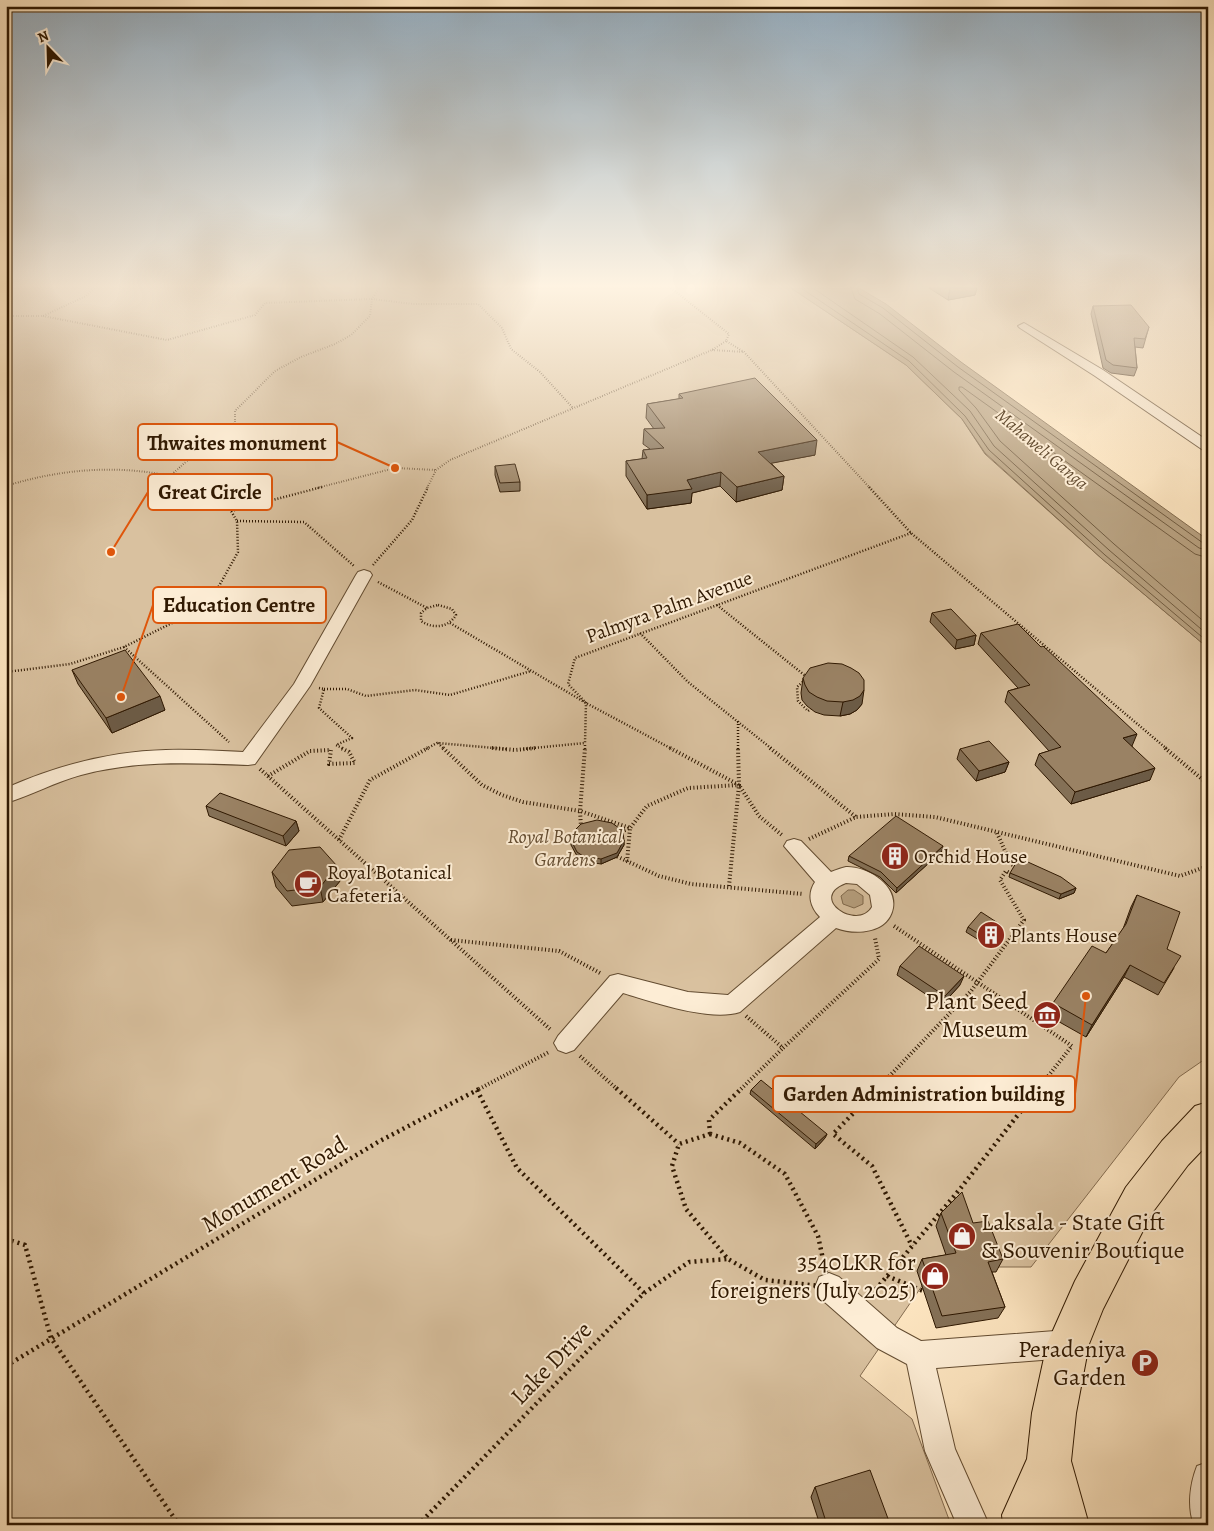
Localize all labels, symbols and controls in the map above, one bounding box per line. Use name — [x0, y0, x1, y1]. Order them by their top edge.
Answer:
north arrow — [22, 22, 72, 72]
text: N — [35, 26, 52, 47]
water label: Mahaweli Ganga — [990, 403, 1094, 495]
callout: Thwaites monument — [138, 424, 337, 460]
text: Thwaites monument — [147, 429, 327, 457]
callout: Great Circle — [148, 474, 272, 510]
text: Great Circle — [158, 478, 262, 506]
street label: Palmyra Palm Avenue — [582, 564, 756, 650]
callout: Education Centre — [153, 587, 326, 623]
text: Education Centre — [163, 591, 316, 619]
park label: Royal Botanical Gardens — [508, 823, 623, 873]
building icon: Orchid House — [880, 841, 910, 871]
place label: Orchid House — [914, 843, 1027, 870]
place label: Royal Botanical Cafeteria — [327, 859, 452, 909]
cafe icon: Royal Botanical Cafeteria — [293, 869, 323, 899]
building icon: Plants House — [976, 920, 1006, 950]
place label: Plants House — [1010, 922, 1117, 949]
place label: Plant Seed Museum — [925, 985, 1028, 1045]
museum icon: Plant Seed Museum — [1032, 1000, 1062, 1030]
callout: Garden Administration building — [773, 1076, 1075, 1112]
text: Garden Administration building — [783, 1080, 1065, 1108]
street label: Monument Road — [195, 1128, 353, 1240]
place label: Laksala - State Gift & Souvenir Boutique — [981, 1206, 1184, 1266]
shop icon: Laksala - State Gift & Souvenir Boutique — [947, 1221, 977, 1251]
place label: 3540LKR for foreigners (July 2025) — [710, 1246, 916, 1306]
shop icon: 3540LKR for foreigners (July 2025) — [920, 1261, 950, 1291]
street label: Lake Drive — [503, 1314, 599, 1412]
place label: Peradeniya Garden — [1018, 1333, 1127, 1393]
parking icon: Peradeniya Garden — [1130, 1348, 1160, 1378]

